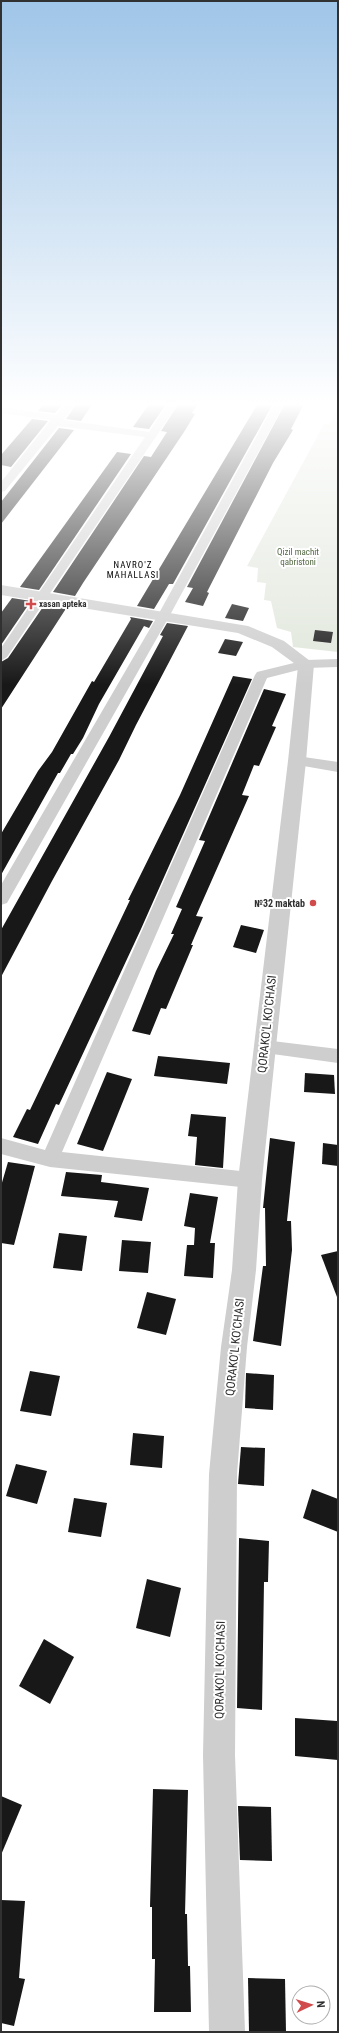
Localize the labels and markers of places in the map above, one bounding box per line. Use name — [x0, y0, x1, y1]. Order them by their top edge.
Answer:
marker: xasan apteka — [26, 599, 36, 609]
place label: xasan apteka — [39, 599, 86, 609]
place label: №32 maktab — [254, 898, 305, 909]
marker: №32 maktab — [308, 898, 318, 908]

